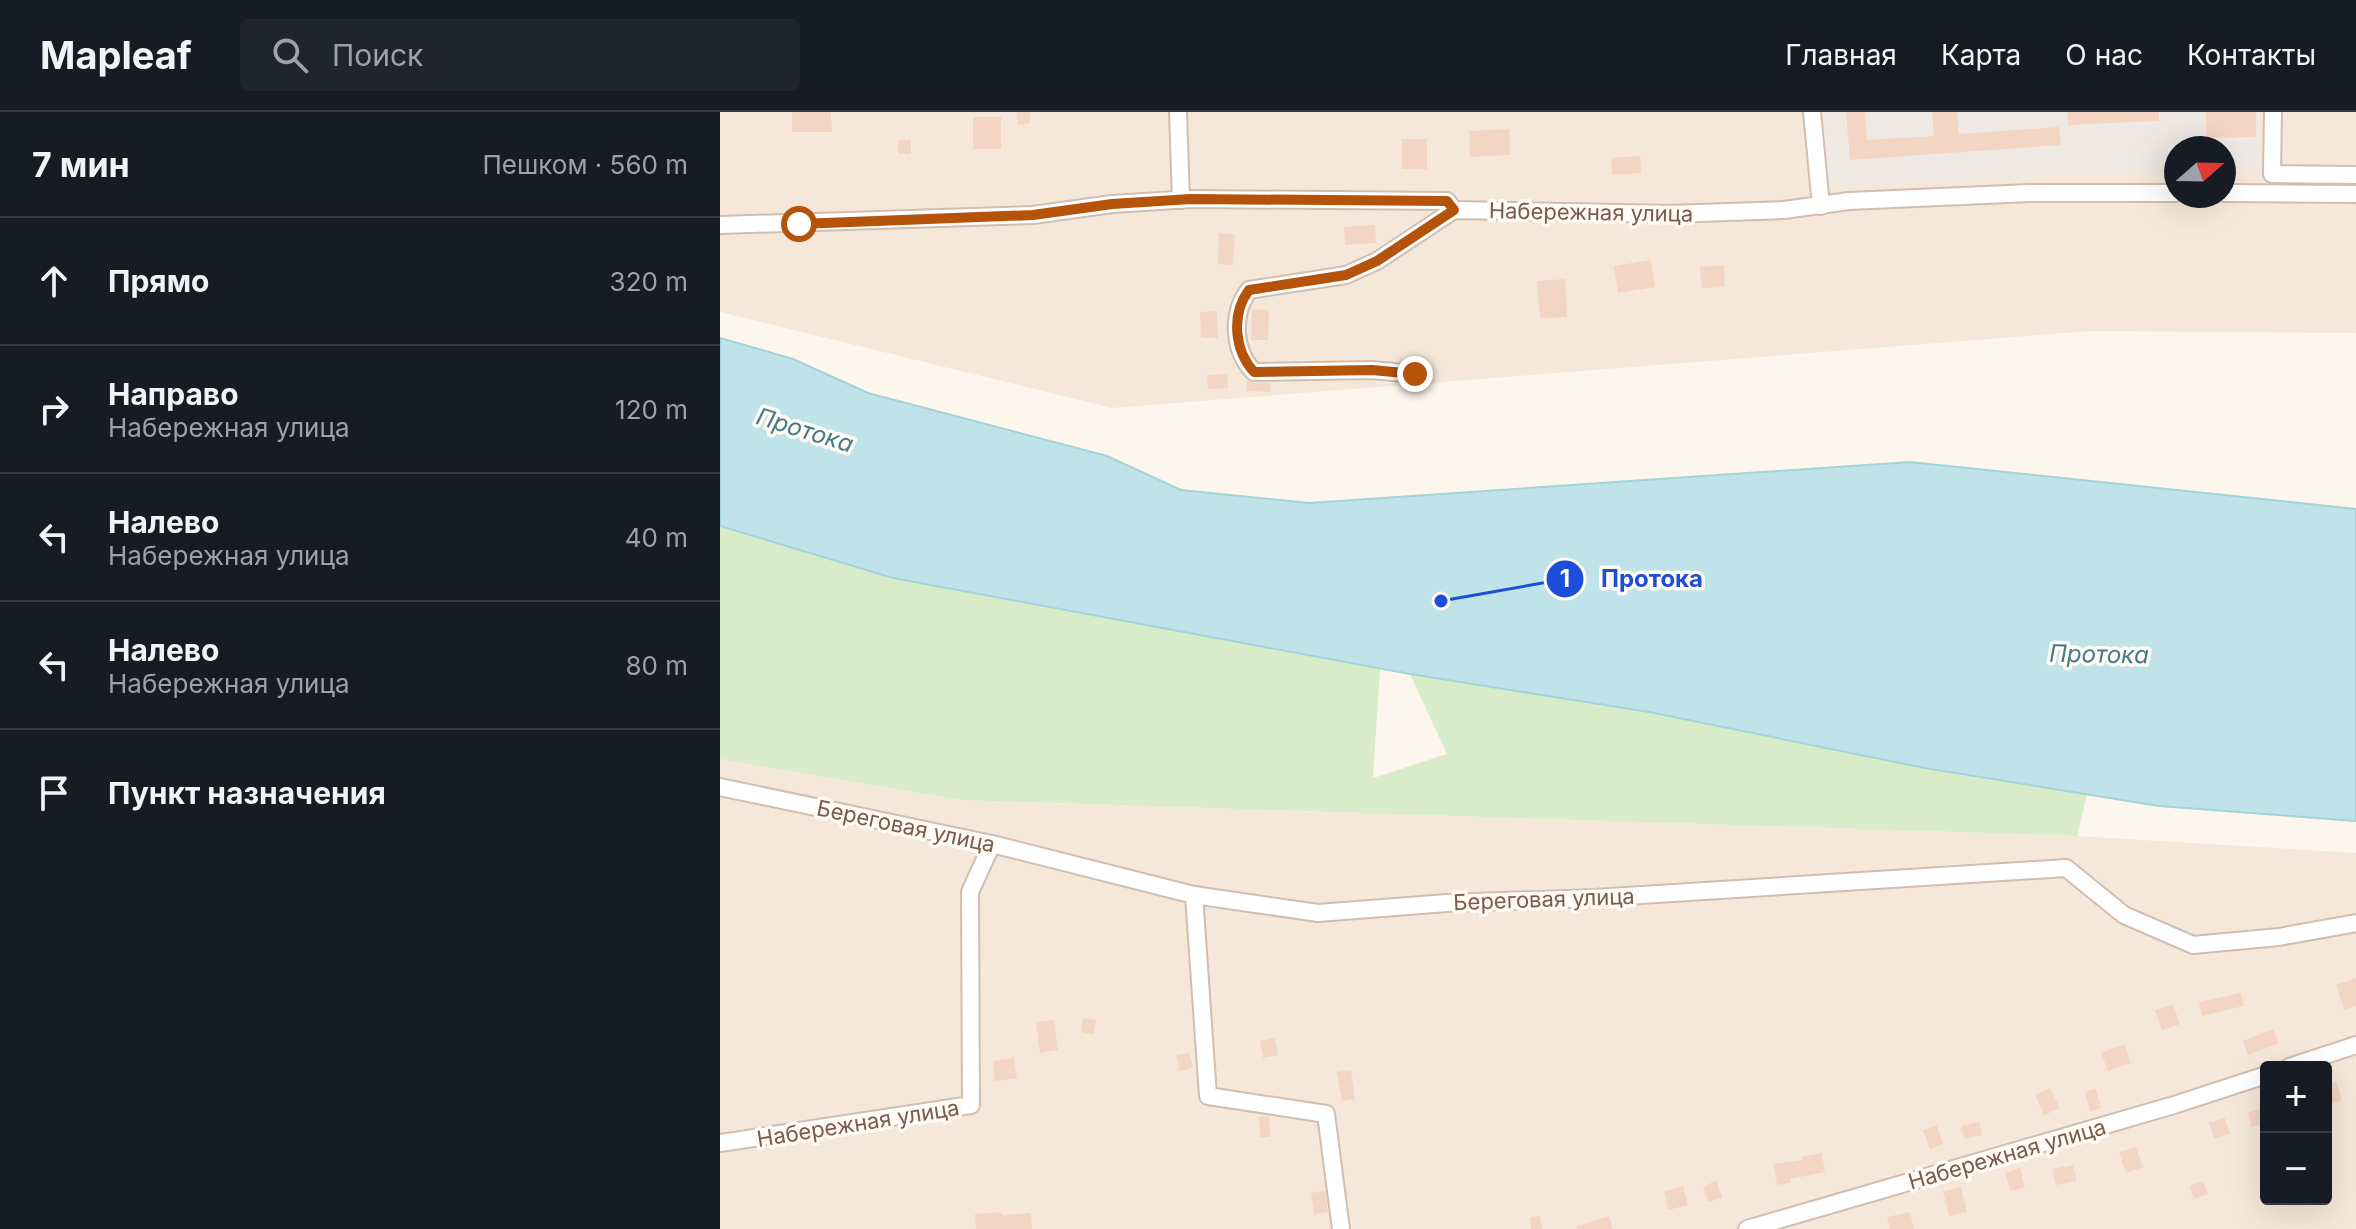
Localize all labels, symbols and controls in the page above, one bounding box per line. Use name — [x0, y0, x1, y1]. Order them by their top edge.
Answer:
search box — [240, 19, 800, 91]
text: Mapleaf — [40, 32, 192, 78]
icon: search — [268, 33, 312, 77]
text: Поиск — [332, 37, 423, 73]
text: Главная — [1785, 38, 1897, 72]
text: Карта — [1941, 38, 2021, 72]
text: О нас — [2065, 38, 2143, 72]
text: Контакты — [2187, 38, 2316, 72]
north arrow — [2164, 136, 2236, 208]
text: 7 мин — [32, 144, 130, 185]
text: Пешком · 560 m — [482, 149, 688, 180]
street label: Набережная улица — [1489, 197, 1693, 227]
route start — [781, 206, 817, 242]
icon: ahead — [32, 259, 76, 303]
text: Прямо — [108, 263, 209, 299]
text: 320 m — [610, 266, 688, 297]
route end — [1397, 356, 1433, 392]
text: Направо — [108, 376, 239, 412]
icon: right — [32, 387, 76, 431]
text: 120 m — [615, 394, 688, 425]
water label: Протока — [753, 402, 857, 458]
text: Набережная улица — [108, 412, 350, 443]
text: Налево — [108, 504, 220, 540]
icon: left — [32, 515, 76, 559]
text: 40 m — [625, 522, 688, 553]
text: Набережная улица — [108, 540, 350, 571]
callout: Протока — [1545, 555, 1719, 603]
text: 1 — [1560, 564, 1570, 593]
text: Протока — [1601, 564, 1703, 593]
text: Налево — [108, 632, 220, 668]
water label: Протока — [2049, 639, 2149, 669]
icon: left — [32, 643, 76, 687]
text: 80 m — [625, 650, 688, 681]
text: Набережная улица — [108, 668, 350, 699]
icon: arrive — [32, 771, 76, 815]
text: Пункт назначения — [108, 775, 386, 811]
street label: Береговая улица — [815, 794, 997, 858]
street label: Береговая улица — [1453, 883, 1635, 915]
map controls — [2260, 1061, 2332, 1205]
button: + — [2260, 1061, 2332, 1133]
street label: Набережная улица — [755, 1094, 961, 1152]
street label: Набережная улица — [1905, 1113, 2109, 1195]
button: − — [2260, 1133, 2332, 1205]

